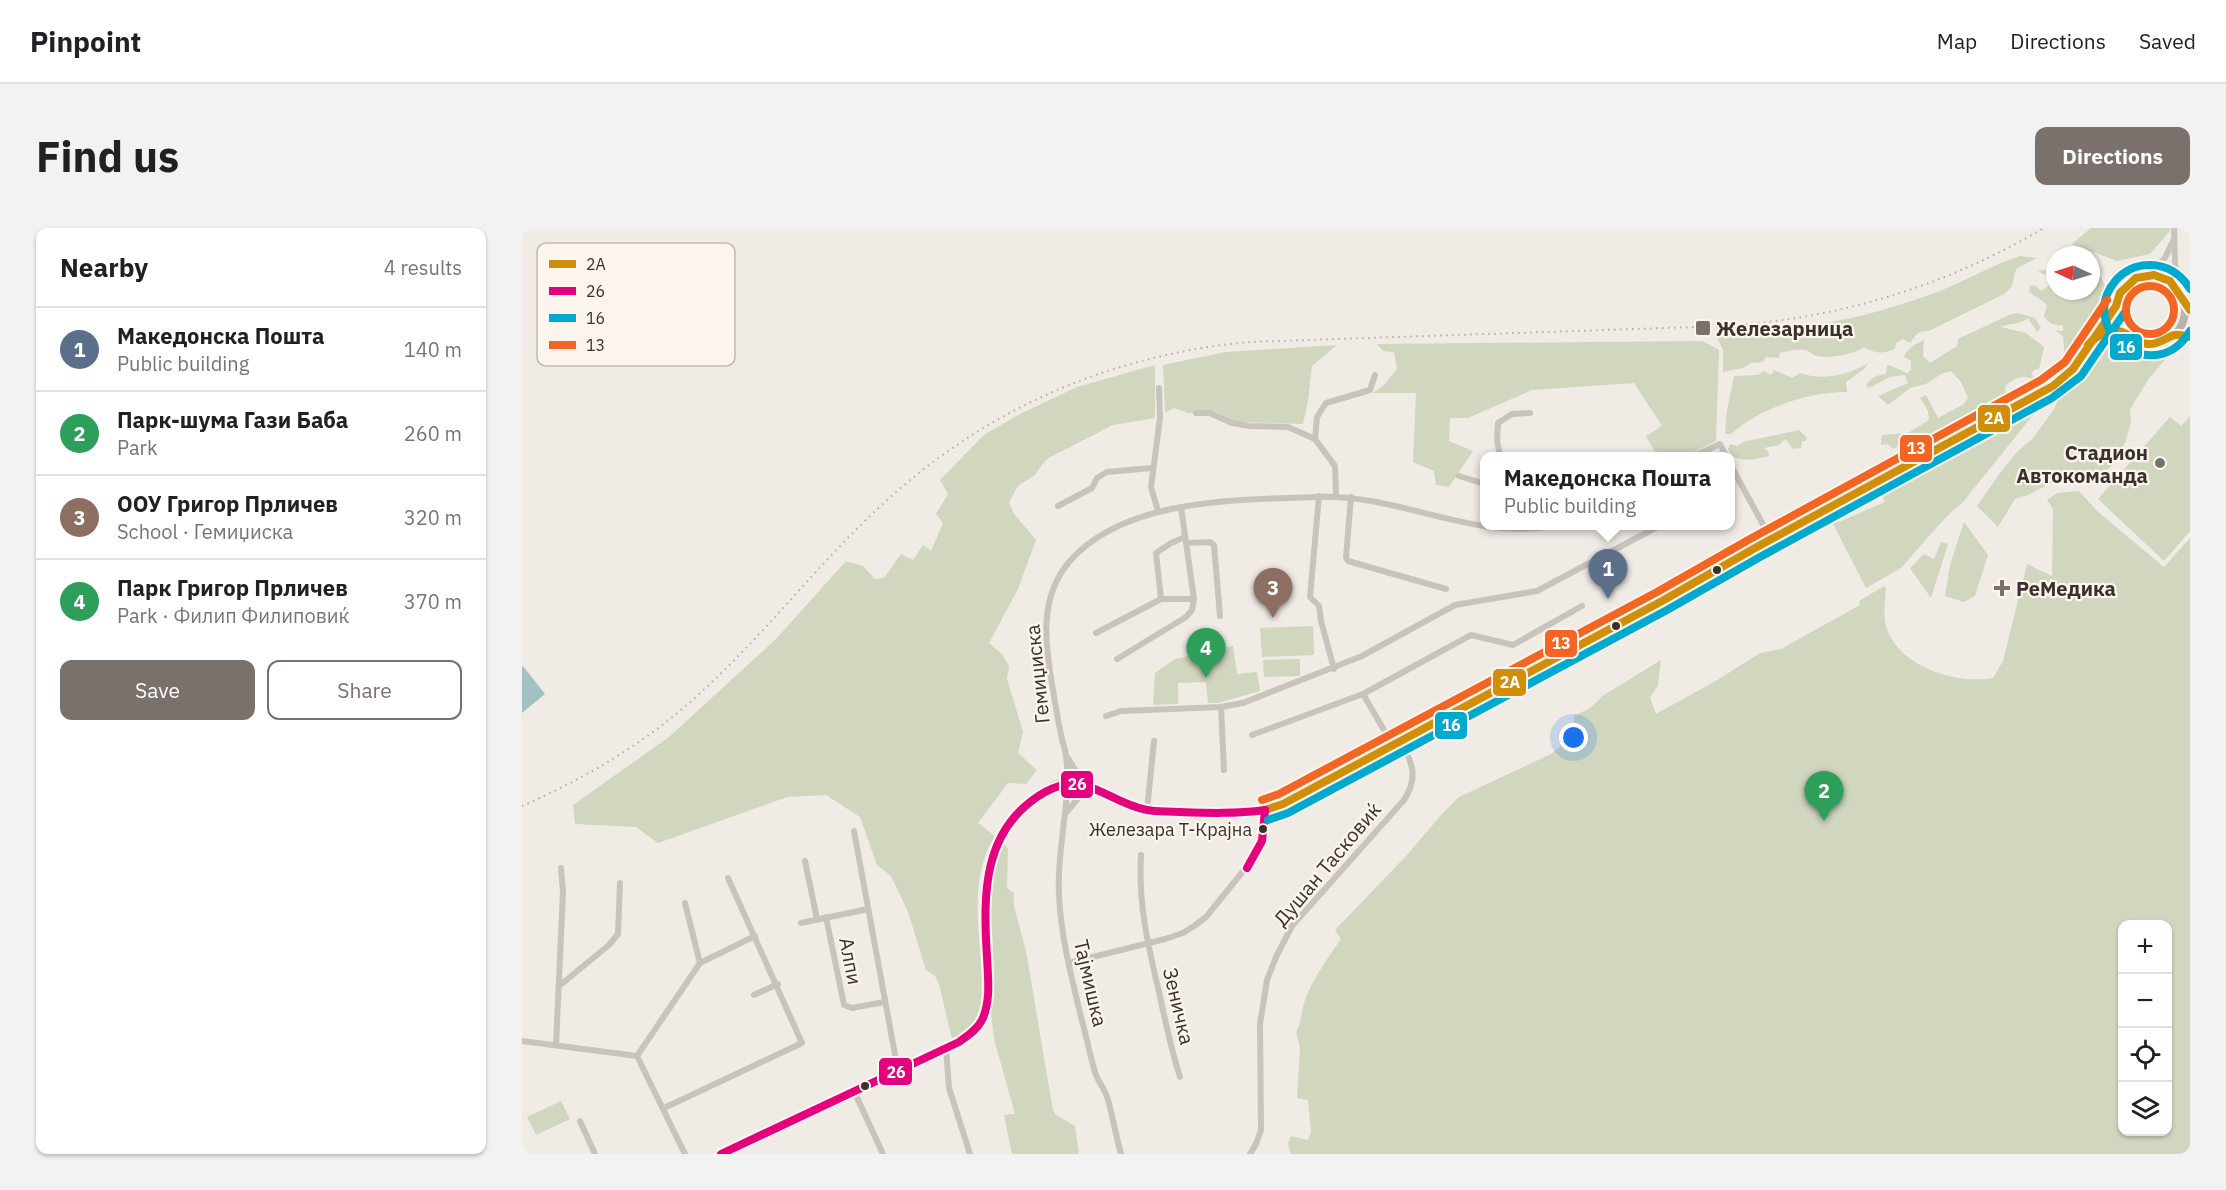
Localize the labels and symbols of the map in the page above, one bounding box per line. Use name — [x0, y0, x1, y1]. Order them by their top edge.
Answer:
legend — [537, 243, 735, 366]
north arrow — [2046, 246, 2100, 300]
text: 2A — [586, 254, 606, 274]
text: 26 — [586, 281, 605, 301]
text: 16 — [586, 308, 605, 328]
place label: Железарница — [1716, 315, 1853, 342]
marker: Железарница — [1694, 319, 1712, 337]
line badge: 16 — [2109, 333, 2143, 361]
text: 13 — [586, 335, 605, 355]
text: 16 — [2116, 337, 2136, 357]
line badge: 2A — [1977, 404, 2011, 433]
text: 2A — [1984, 408, 2004, 428]
line badge: 13 — [1899, 434, 1933, 463]
text: 13 — [1906, 438, 1926, 458]
place label: Стадион Автокоманда — [2016, 439, 2148, 489]
marker: Стадион Автокоманда — [2153, 456, 2167, 470]
pin: 1 — [1588, 550, 1628, 599]
unlabelled marker — [1711, 564, 1723, 576]
pin: 3 — [1254, 568, 1293, 618]
place label: РеМедика — [2016, 575, 2116, 602]
marker: РеМедика — [1993, 579, 2011, 597]
unlabelled marker — [1610, 620, 1622, 632]
street label: Гемиџиска — [1018, 623, 1056, 725]
pin: 4 — [1186, 628, 1226, 678]
line badge: 13 — [1544, 629, 1578, 658]
text: 13 — [1551, 633, 1571, 653]
line badge: 2A — [1492, 668, 1527, 697]
text: 2A — [1500, 672, 1520, 692]
line badge: 16 — [1434, 711, 1468, 740]
text: 16 — [1441, 715, 1461, 735]
your location — [1559, 723, 1588, 752]
line badge: 26 — [1060, 770, 1094, 799]
pin: 2 — [1804, 772, 1844, 821]
text: 26 — [1067, 774, 1087, 794]
street label: Душан Тасковиќ — [1267, 796, 1387, 932]
place label: Железара Т-Крајна — [1089, 818, 1252, 841]
marker: Железара Т-Крајна — [1257, 823, 1269, 835]
street label: Алпи — [833, 935, 869, 987]
street label: Тајмишка — [1068, 937, 1114, 1030]
street label: Зеничка — [1157, 965, 1201, 1048]
line badge: 26 — [878, 1057, 913, 1086]
text: 26 — [886, 1062, 906, 1082]
unlabelled marker — [859, 1080, 871, 1092]

